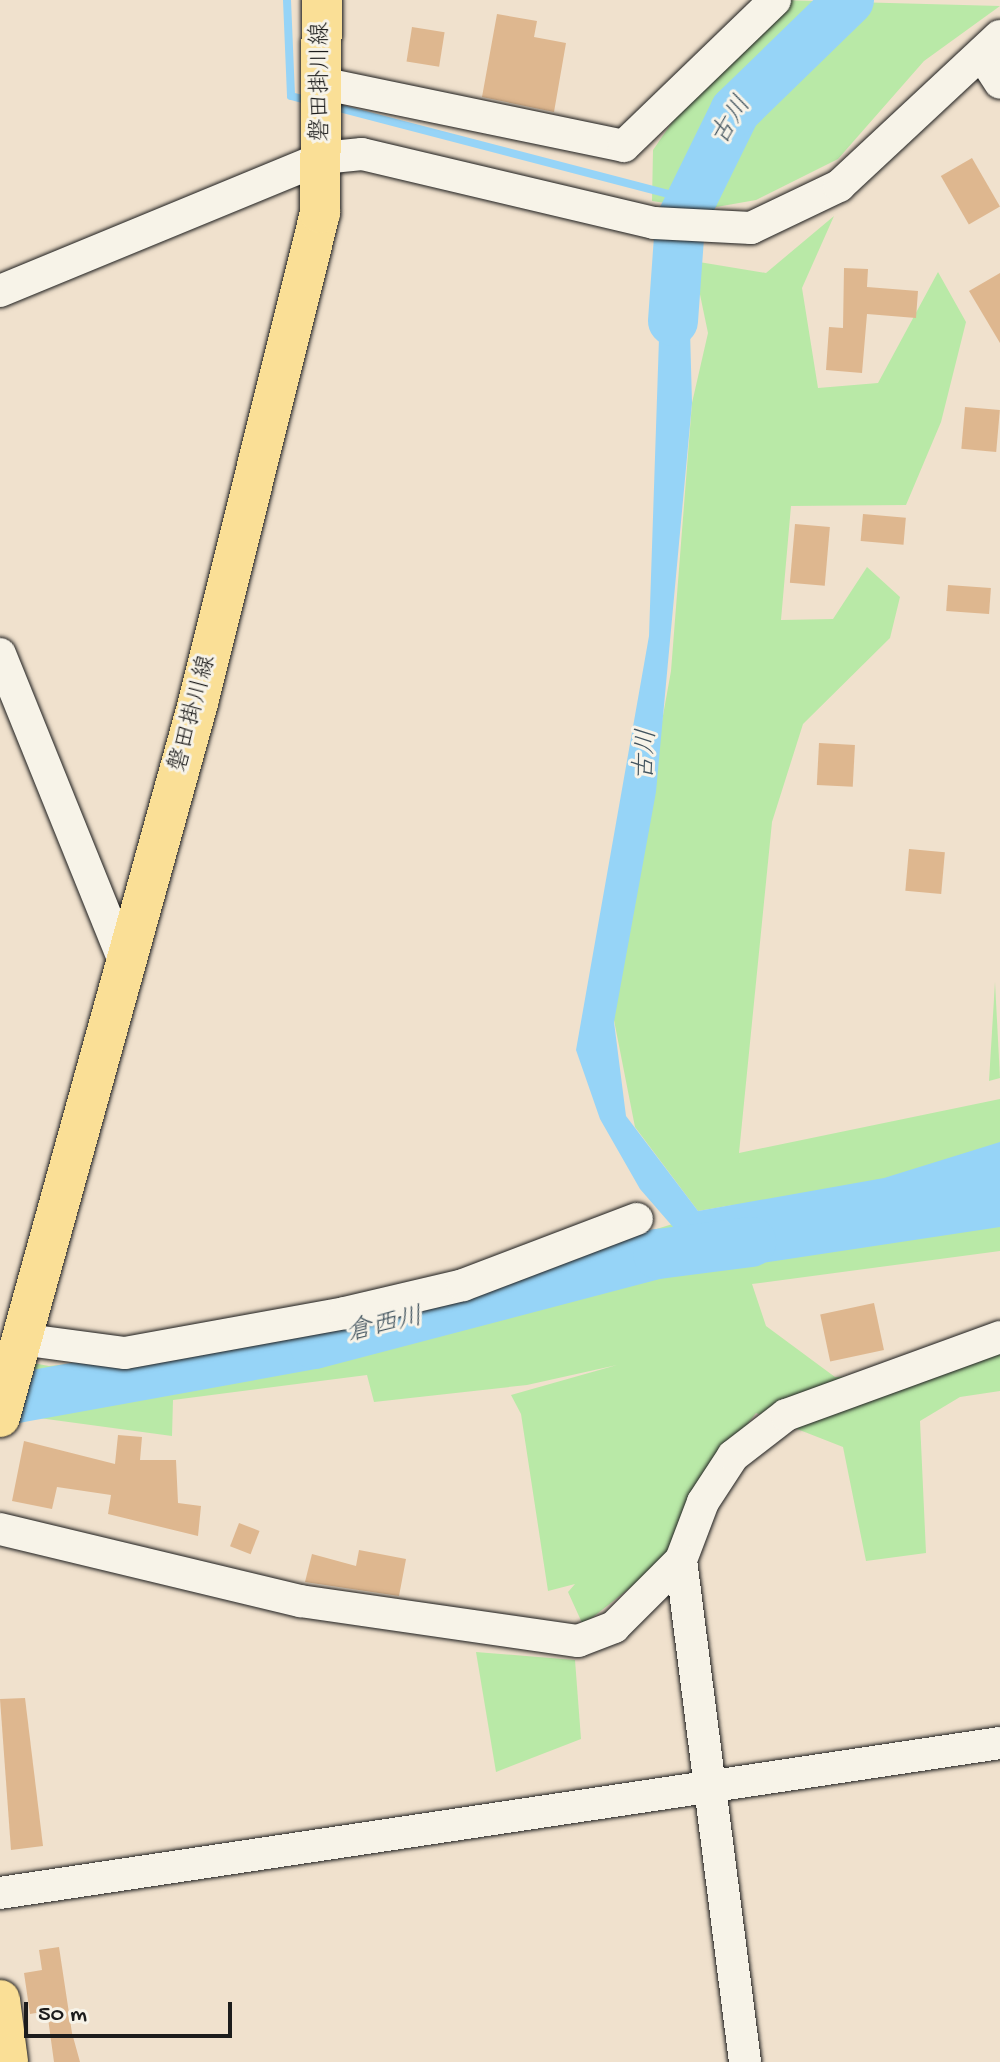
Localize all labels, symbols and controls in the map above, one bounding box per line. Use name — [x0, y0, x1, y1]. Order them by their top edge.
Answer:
street label: 磐田掛川線 — [308, 22, 336, 142]
water label: 古川 — [706, 92, 760, 152]
street label: 磐田掛川線 — [165, 652, 223, 776]
water label: 古川 — [631, 728, 665, 782]
water label: 倉西川 — [343, 1303, 427, 1351]
scale bar — [28, 1986, 236, 2036]
text: 50 m — [38, 2001, 87, 2030]

